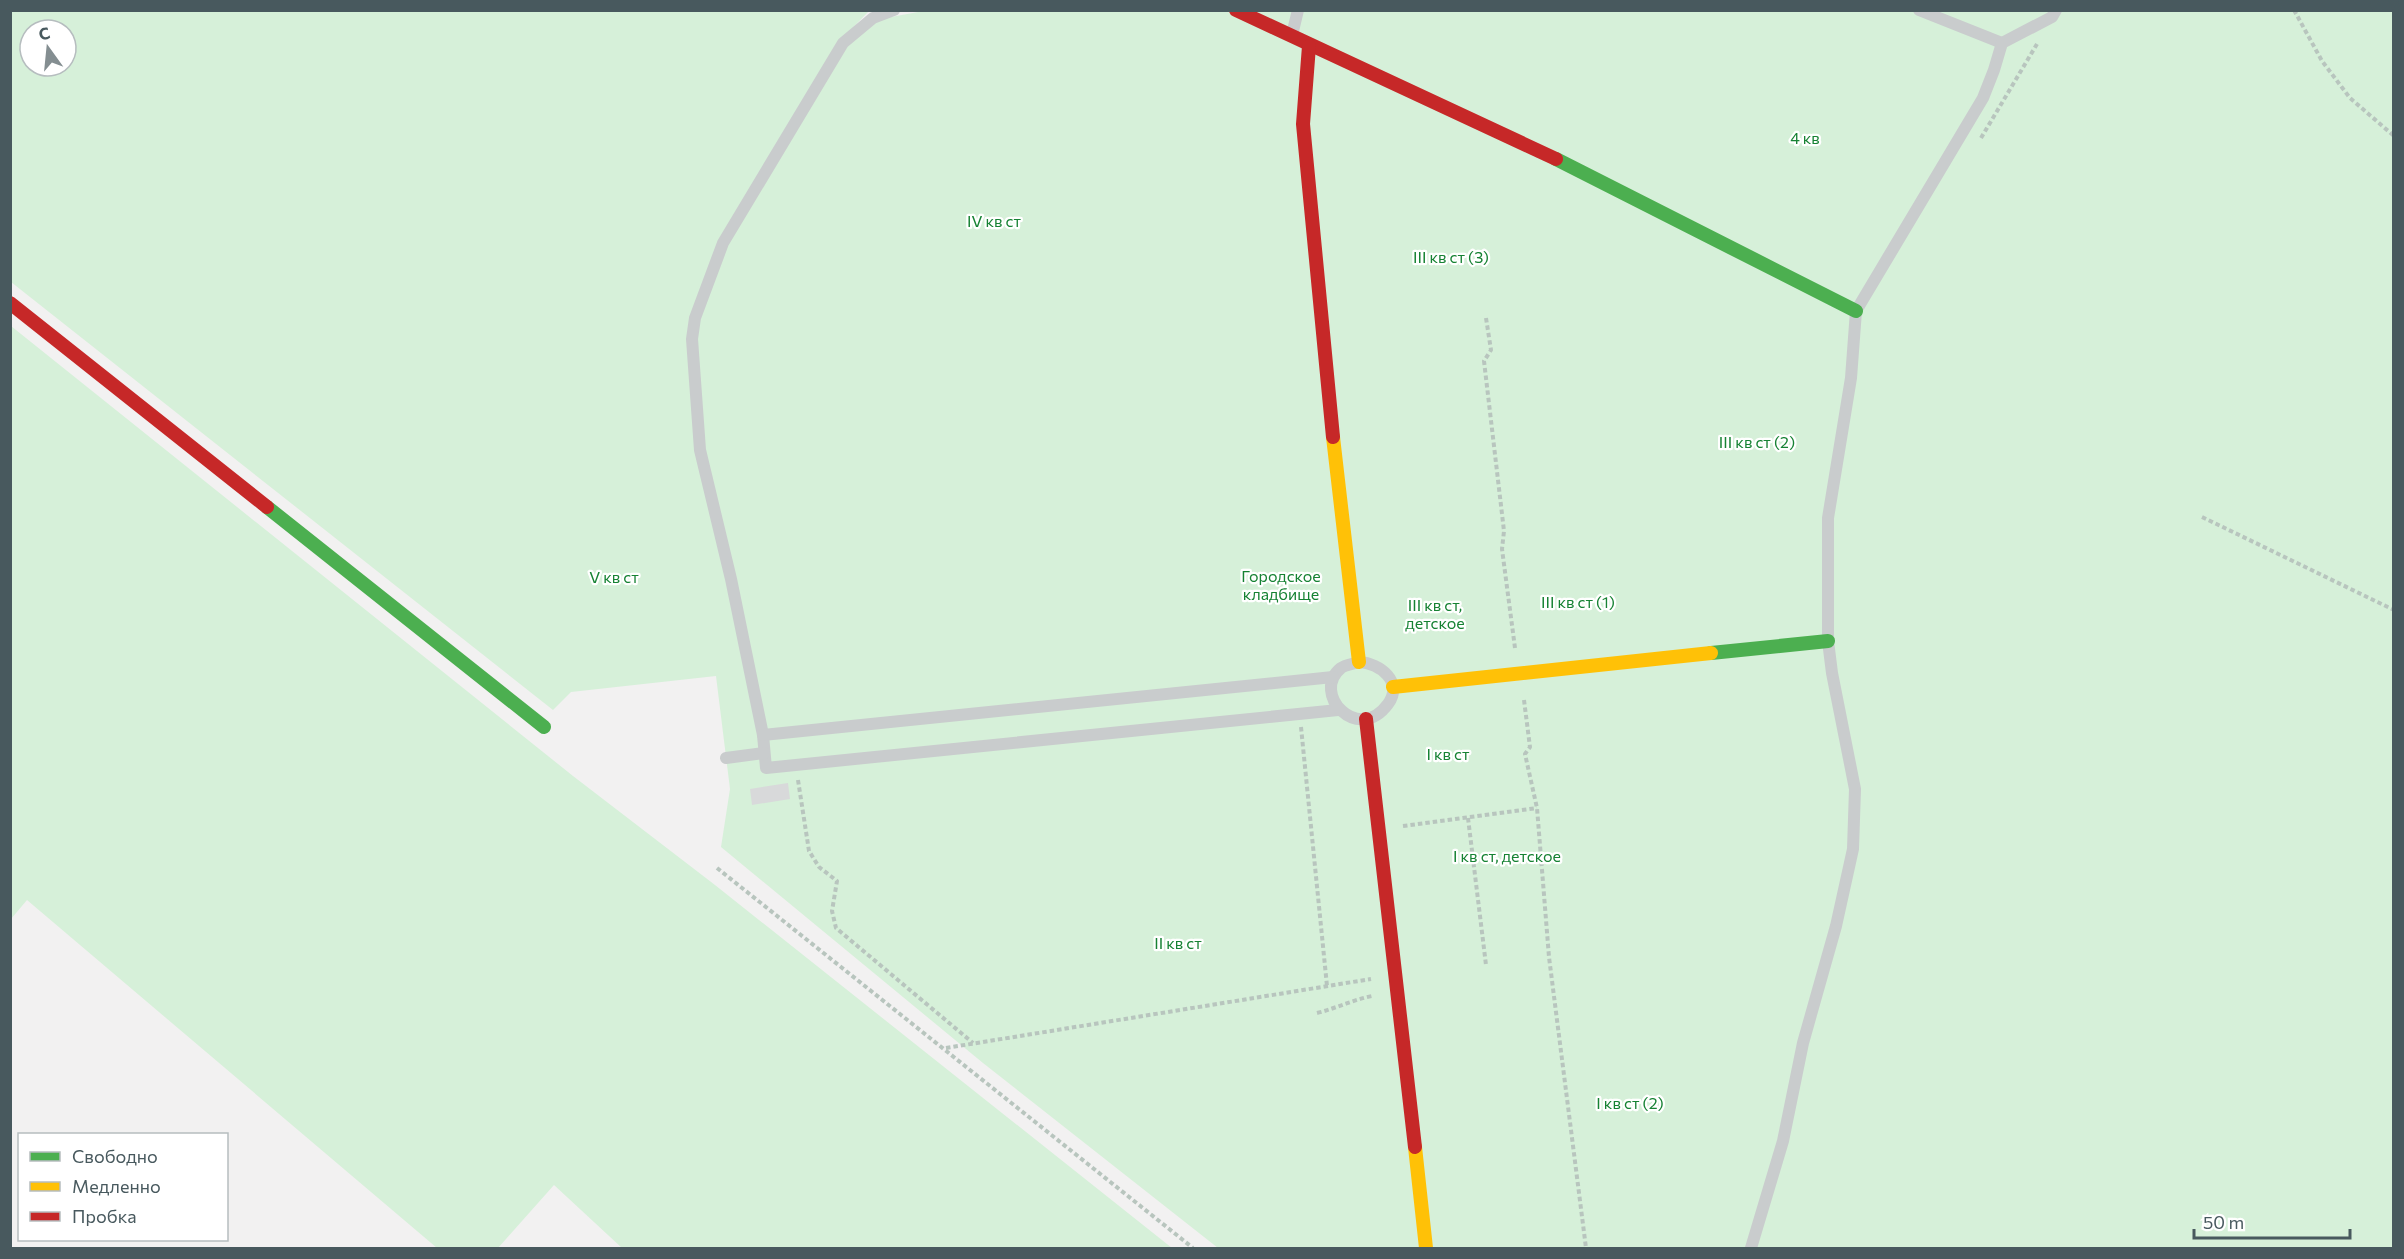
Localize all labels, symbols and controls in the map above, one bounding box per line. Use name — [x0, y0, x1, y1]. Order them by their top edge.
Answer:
north arrow — [18, 18, 78, 78]
text: С — [36, 22, 52, 44]
park label: 4 кв — [1790, 128, 1820, 147]
park label: IV кв ст — [967, 211, 1022, 230]
park label: III кв ст (3) — [1413, 247, 1489, 266]
park label: III кв ст (2) — [1719, 432, 1795, 451]
park label: Городское кладбище — [1241, 566, 1321, 603]
park label: V кв ст — [589, 567, 639, 586]
park label: III кв ст (1) — [1541, 592, 1615, 611]
park label: III кв ст, детское — [1405, 595, 1465, 632]
park label: I кв ст — [1426, 744, 1470, 763]
park label: I кв ст, детское — [1453, 846, 1561, 865]
park label: II кв ст — [1154, 933, 1202, 952]
park label: I кв ст (2) — [1596, 1093, 1664, 1112]
legend — [18, 1133, 228, 1241]
text: Свободно — [72, 1145, 158, 1167]
text: Медленно — [72, 1175, 161, 1197]
scale bar — [2194, 1202, 2350, 1240]
text: Пробка — [72, 1205, 137, 1227]
text: 50 m — [2203, 1211, 2244, 1233]

